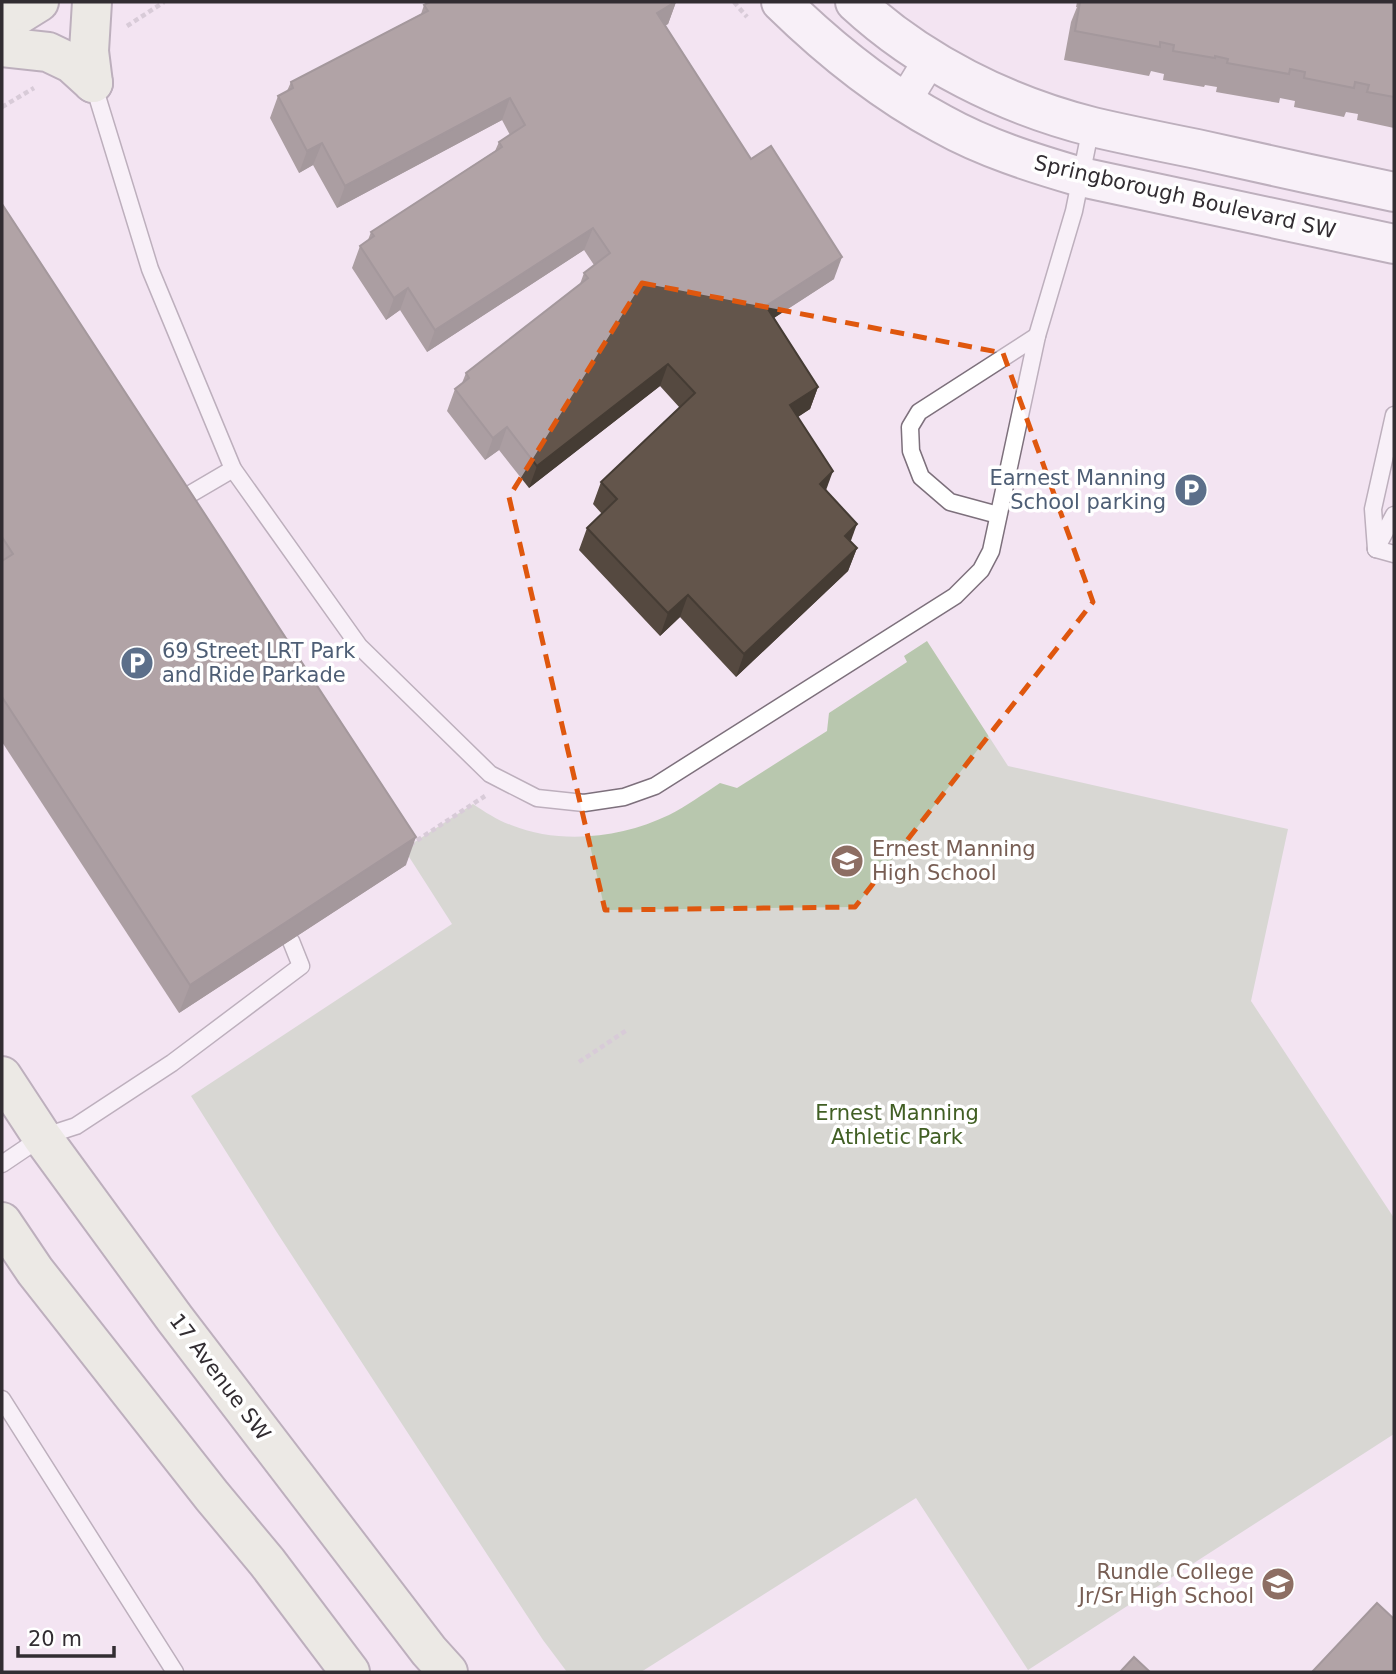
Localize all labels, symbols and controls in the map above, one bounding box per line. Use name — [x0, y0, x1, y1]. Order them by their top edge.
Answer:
street label: Springborough Boulevard SW — [1032, 151, 1338, 243]
place label: Earnest Manning School parking — [989, 466, 1166, 514]
parking icon: Earnest Manning School parking — [1172, 471, 1210, 509]
place label: 69 Street LRT Park and Ride Parkade — [162, 639, 356, 687]
parking icon: 69 Street LRT Park and Ride Parkade — [118, 644, 156, 682]
place label: Ernest Manning High School — [872, 837, 1036, 885]
school or university icon: Ernest Manning High School — [828, 842, 866, 880]
park label: Ernest Manning Athletic Park — [815, 1101, 979, 1149]
street label: 17 Avenue SW — [165, 1309, 276, 1445]
place label: Rundle College Jr/Sr High School — [1077, 1560, 1254, 1608]
school or university icon: Rundle College Jr/Sr High School — [1259, 1565, 1297, 1603]
scale bar — [18, 1614, 114, 1658]
text: 20 m — [28, 1627, 82, 1651]

